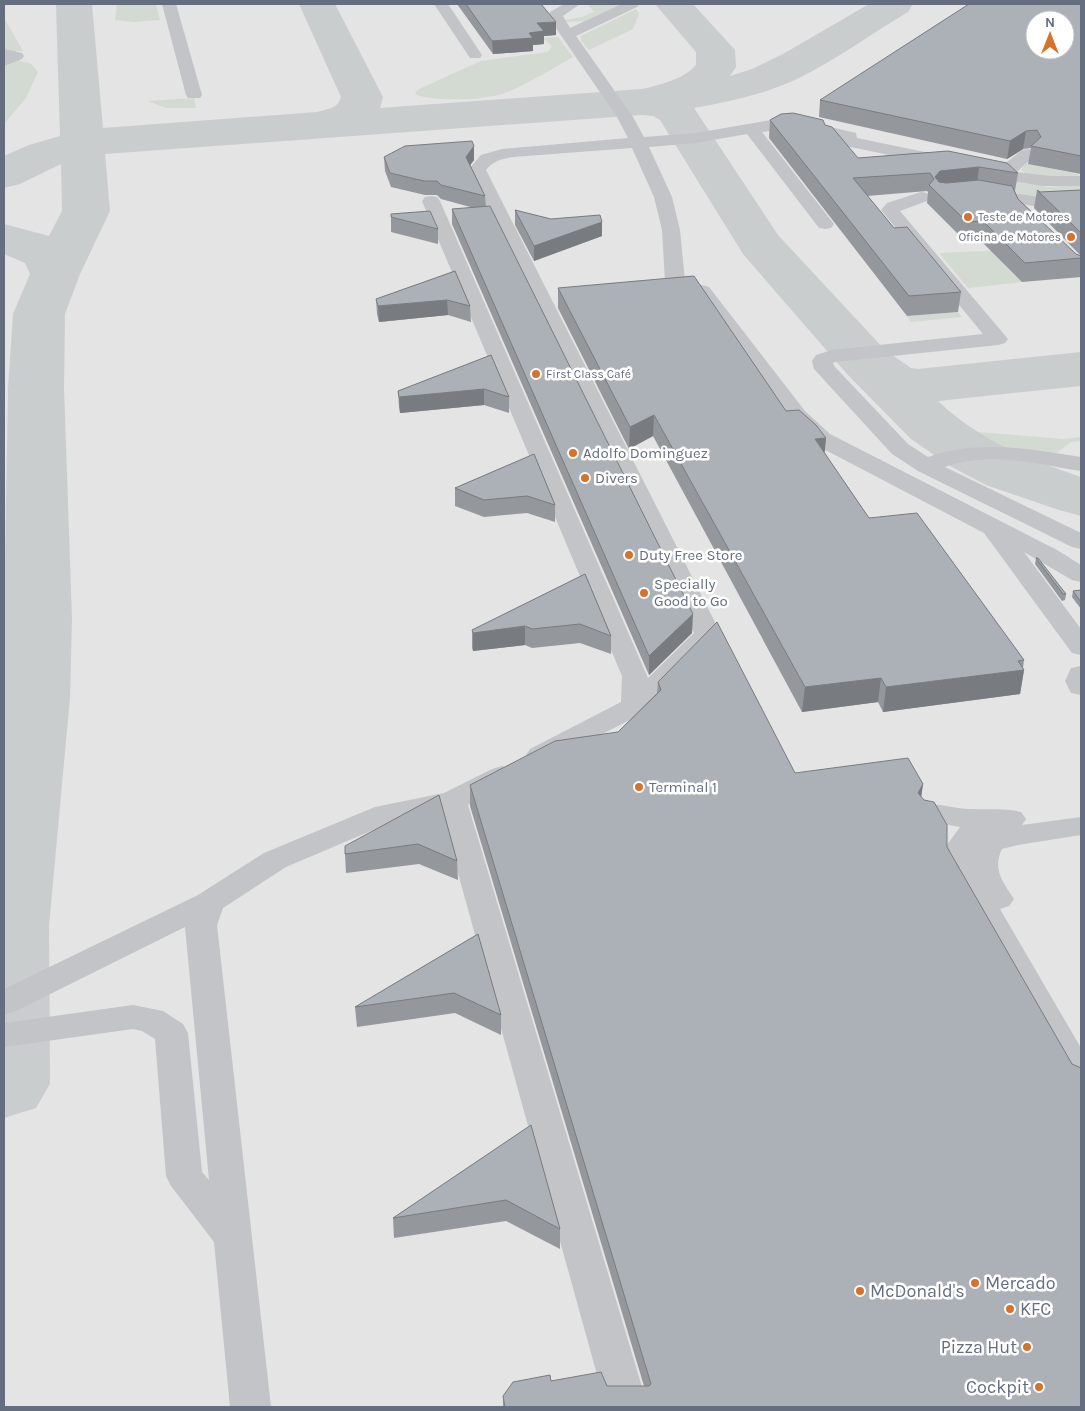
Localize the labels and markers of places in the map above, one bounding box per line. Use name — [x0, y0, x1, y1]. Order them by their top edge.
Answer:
place label: Teste de Motores — [978, 210, 1070, 224]
marker: Teste de Motores — [962, 211, 974, 223]
place label: Oficina de Motores — [958, 230, 1061, 244]
marker: Oficina de Motores — [1065, 231, 1077, 243]
place label: First Class Café — [546, 367, 631, 381]
marker: First Class Café — [530, 368, 542, 380]
place label: Adolfo Dominguez — [583, 444, 708, 462]
marker: Adolfo Dominguez — [567, 447, 579, 459]
place label: Divers — [595, 469, 638, 487]
marker: Divers — [579, 472, 591, 484]
place label: Duty Free Store — [639, 546, 742, 564]
marker: Duty Free Store — [623, 549, 635, 561]
place label: Specially Good to Go — [654, 575, 728, 610]
marker: Specially Good to Go — [638, 587, 650, 599]
place label: Terminal 1 — [649, 778, 717, 796]
marker: Terminal 1 — [633, 781, 645, 793]
place label: Mercado — [985, 1272, 1056, 1294]
marker: Mercado — [969, 1277, 981, 1289]
place label: McDonald's — [870, 1280, 965, 1302]
marker: McDonald's — [854, 1285, 866, 1297]
place label: KFC — [1020, 1298, 1051, 1320]
marker: KFC — [1004, 1303, 1016, 1315]
place label: Pizza Hut — [941, 1336, 1017, 1358]
marker: Pizza Hut — [1021, 1341, 1033, 1353]
place label: Cockpit — [966, 1376, 1029, 1398]
marker: Cockpit — [1033, 1381, 1045, 1393]

